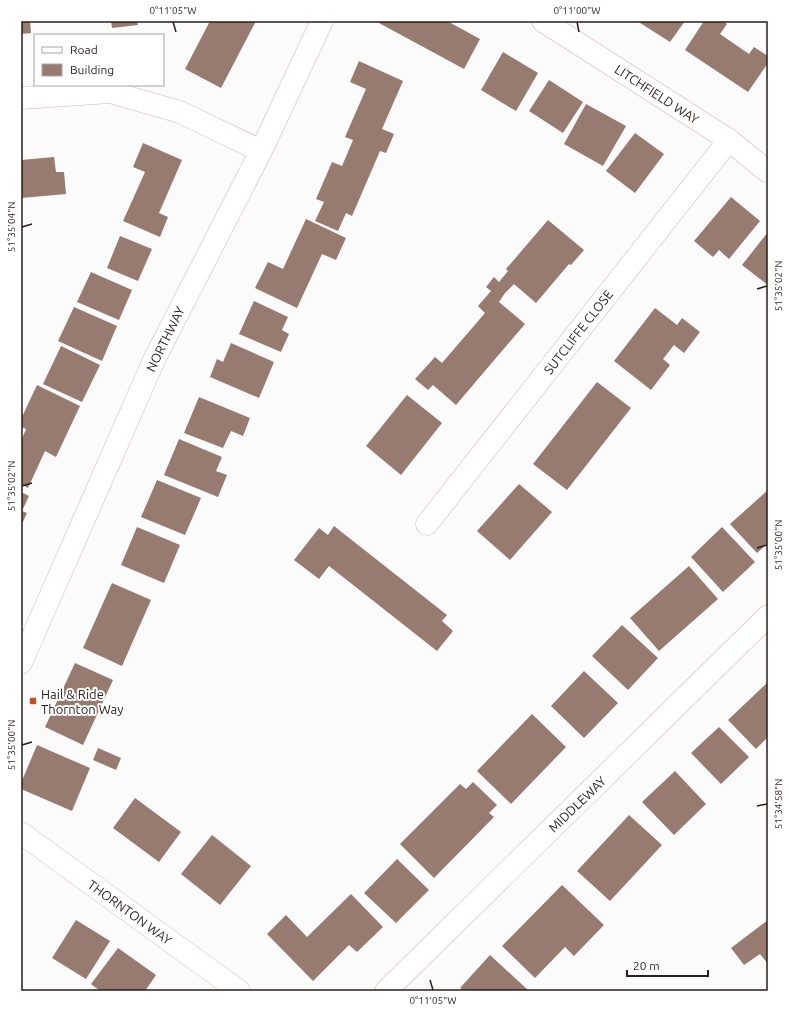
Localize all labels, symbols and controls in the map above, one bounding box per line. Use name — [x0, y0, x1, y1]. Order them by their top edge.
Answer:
text: 0°11'05"W — [149, 5, 197, 16]
text: 0°11'00"W — [553, 5, 601, 16]
legend — [34, 34, 164, 86]
text: Road — [70, 43, 98, 56]
street label: LITCHFIELD WAY — [612, 62, 702, 127]
text: Building — [70, 63, 114, 76]
text: 51°35'04"N — [6, 202, 17, 252]
text: 51°35'02"N — [773, 261, 784, 311]
street label: SUTCLIFFE CLOSE — [541, 287, 615, 377]
street label: NORTHWAY — [143, 304, 187, 374]
text: 51°35'02"N — [6, 461, 17, 511]
text: 51°35'00"N — [773, 520, 784, 570]
place label: Hail & Ride Thornton Way — [41, 687, 123, 716]
marker: Hail & Ride Thornton Way — [28, 696, 38, 706]
text: 51°35'00"N — [6, 720, 17, 770]
street label: MIDDLEWAY — [546, 773, 609, 835]
text: 51°34'58"N — [773, 779, 784, 829]
street label: THORNTON WAY — [85, 877, 175, 947]
scale bar — [627, 952, 708, 978]
text: 20 m — [633, 959, 660, 972]
text: 0°11'05"W — [409, 995, 457, 1006]

